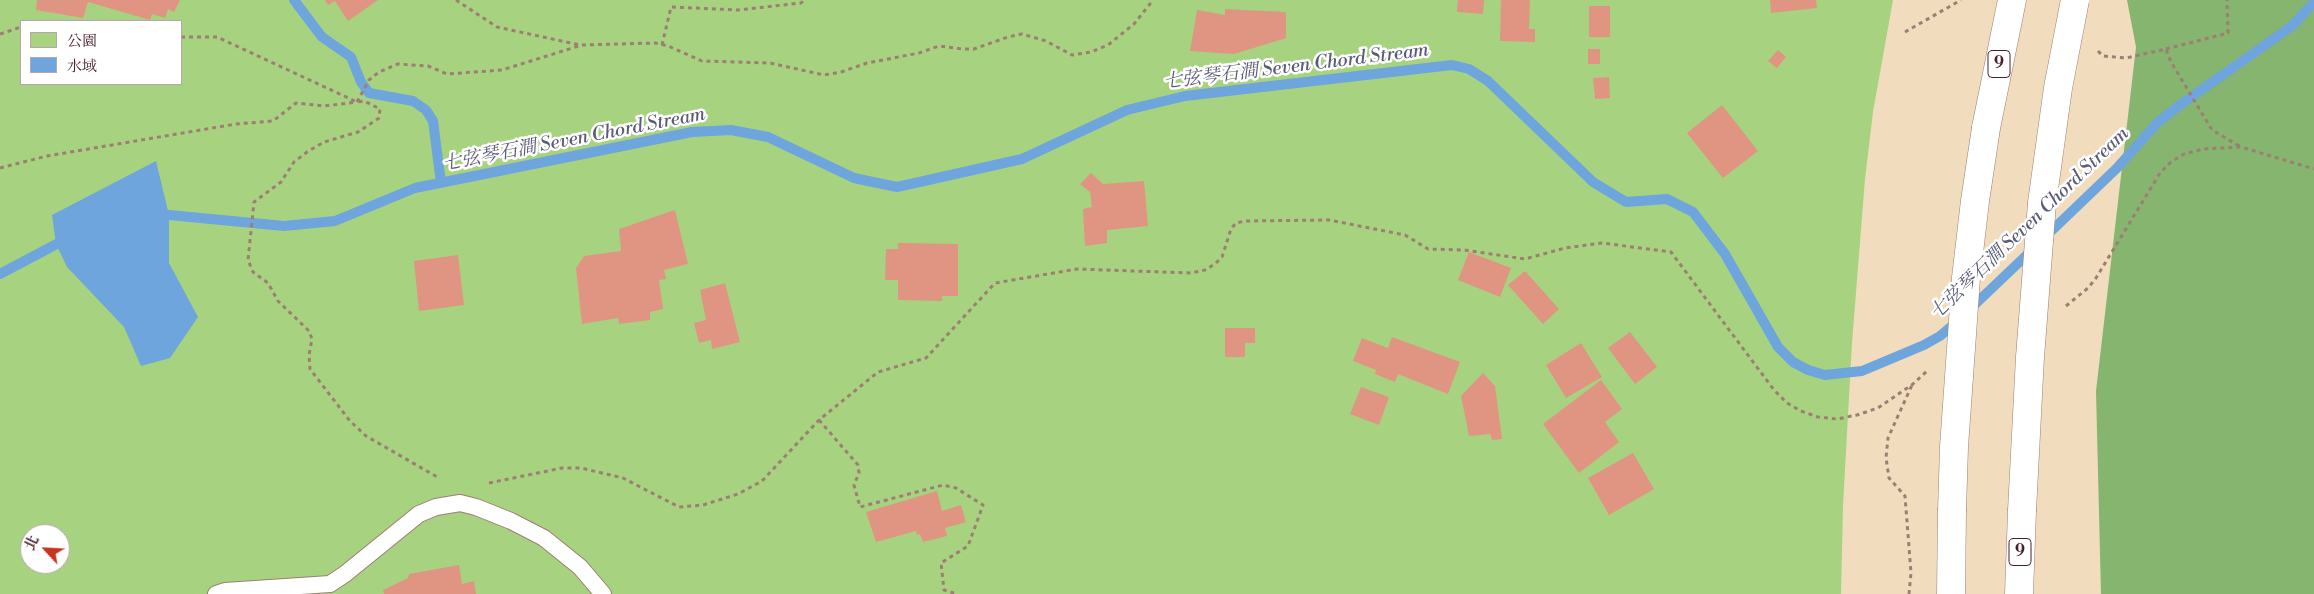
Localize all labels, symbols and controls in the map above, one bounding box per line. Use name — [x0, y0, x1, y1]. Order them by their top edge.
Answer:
legend — [20, 20, 182, 85]
text: 公園 — [67, 32, 97, 51]
water label: 七弦琴石澗 Seven Chord Stream — [1162, 39, 1430, 95]
road number: 9 — [1988, 51, 2010, 78]
text: 水域 — [67, 57, 97, 76]
water label: 七弦琴石澗 Seven Chord Stream — [441, 103, 707, 177]
water label: 七弦琴石澗 Seven Chord Stream — [1926, 123, 2134, 325]
north arrow — [20, 524, 70, 574]
text: 北 — [21, 533, 43, 553]
road number: 9 — [2009, 538, 2031, 566]

